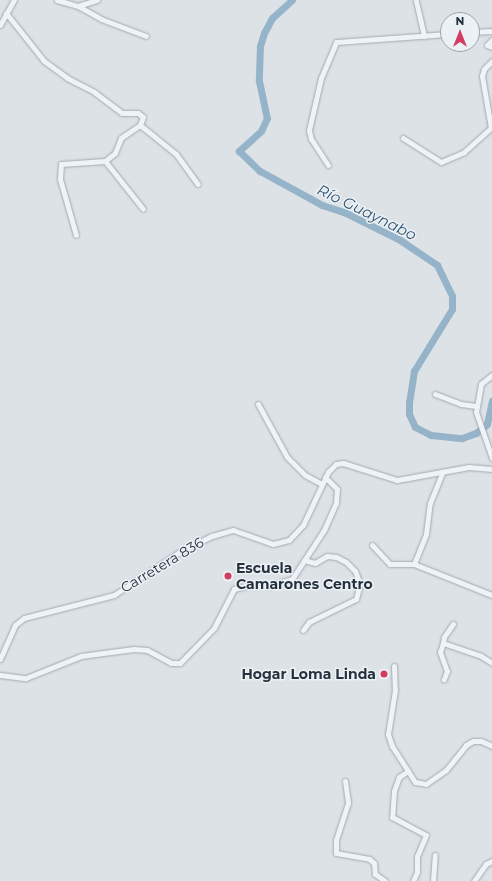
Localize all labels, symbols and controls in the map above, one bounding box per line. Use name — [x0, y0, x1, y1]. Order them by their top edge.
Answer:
north arrow — [440, 12, 480, 52]
text: N — [456, 14, 464, 28]
water label: Río Guaynabo — [315, 180, 419, 244]
street label: Carretera 836 — [118, 534, 206, 596]
place label: Escuela Camarones Centro — [236, 560, 373, 592]
marker: Escuela Camarones Centro — [223, 571, 233, 581]
place label: Hogar Loma Linda — [241, 666, 376, 682]
marker: Hogar Loma Linda — [379, 669, 389, 679]

